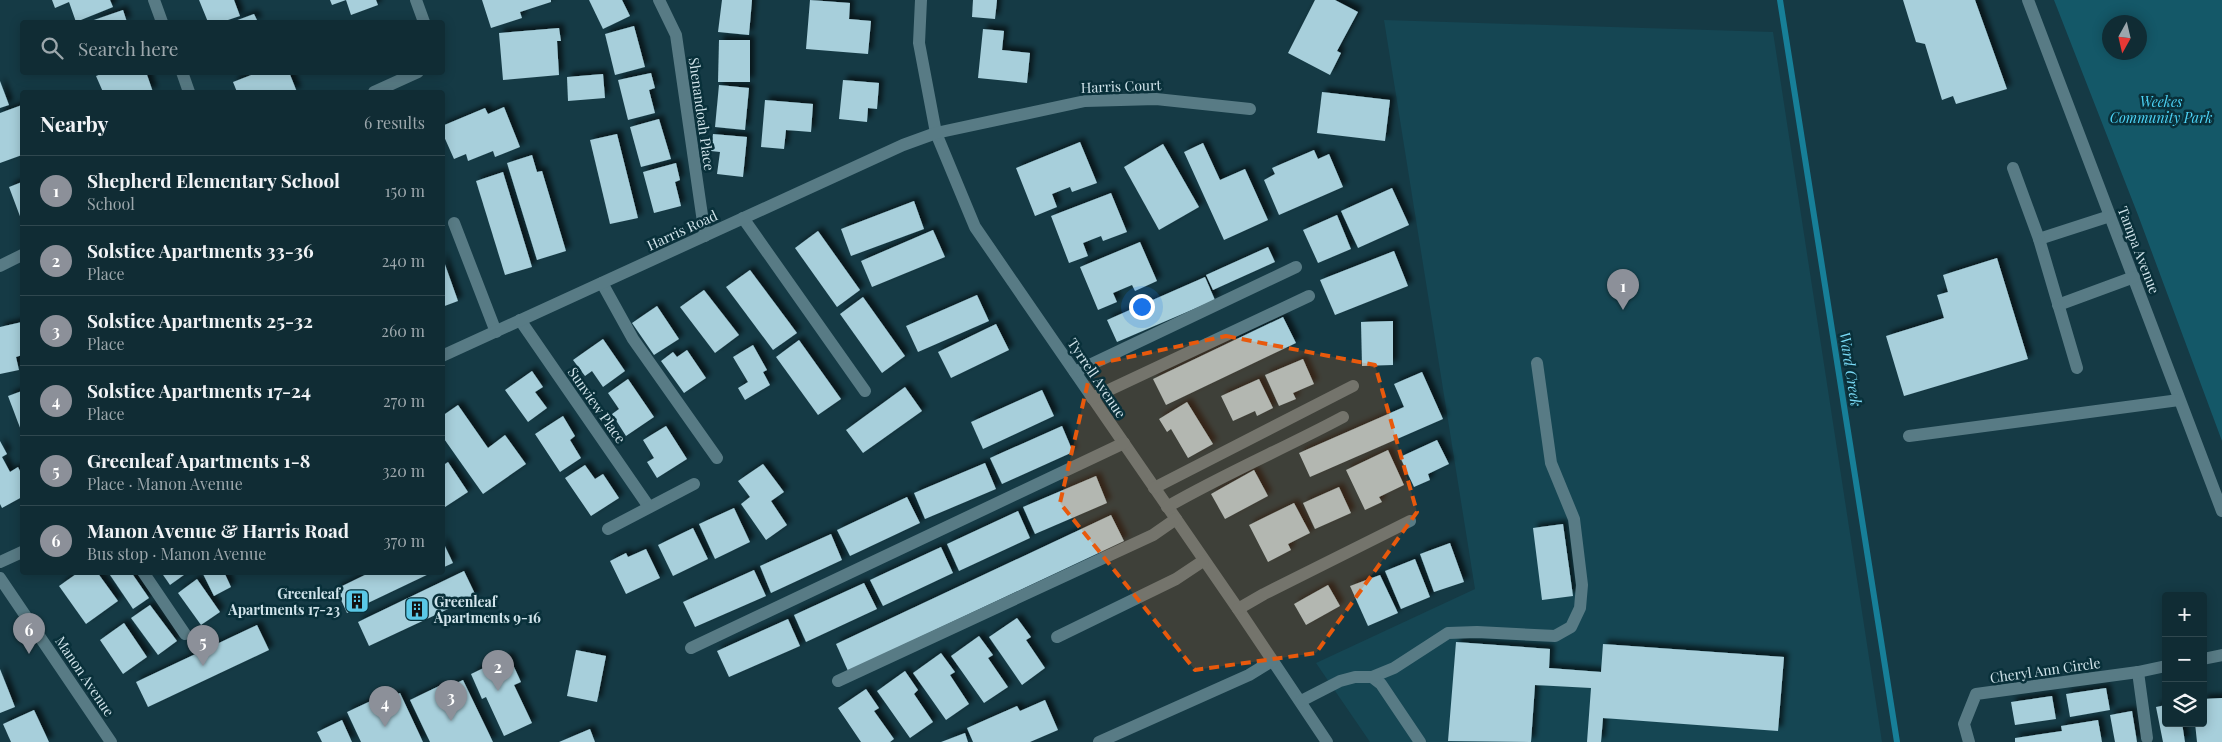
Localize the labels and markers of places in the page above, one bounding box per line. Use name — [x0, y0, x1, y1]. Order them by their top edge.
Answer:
pin: 1 — [1607, 269, 1639, 310]
place label: Greenleaf Apartments 17-23 — [227, 584, 341, 619]
building icon: Greenleaf Apartments 17-23 — [344, 588, 370, 614]
place label: Greenleaf Apartments 9-16 — [433, 592, 541, 627]
building icon: Greenleaf Apartments 9-16 — [404, 596, 430, 622]
pin: 6 — [13, 613, 45, 654]
pin: 5 — [187, 625, 219, 666]
pin: 2 — [482, 650, 514, 691]
pin: 3 — [435, 680, 467, 721]
pin: 4 — [369, 686, 401, 727]

